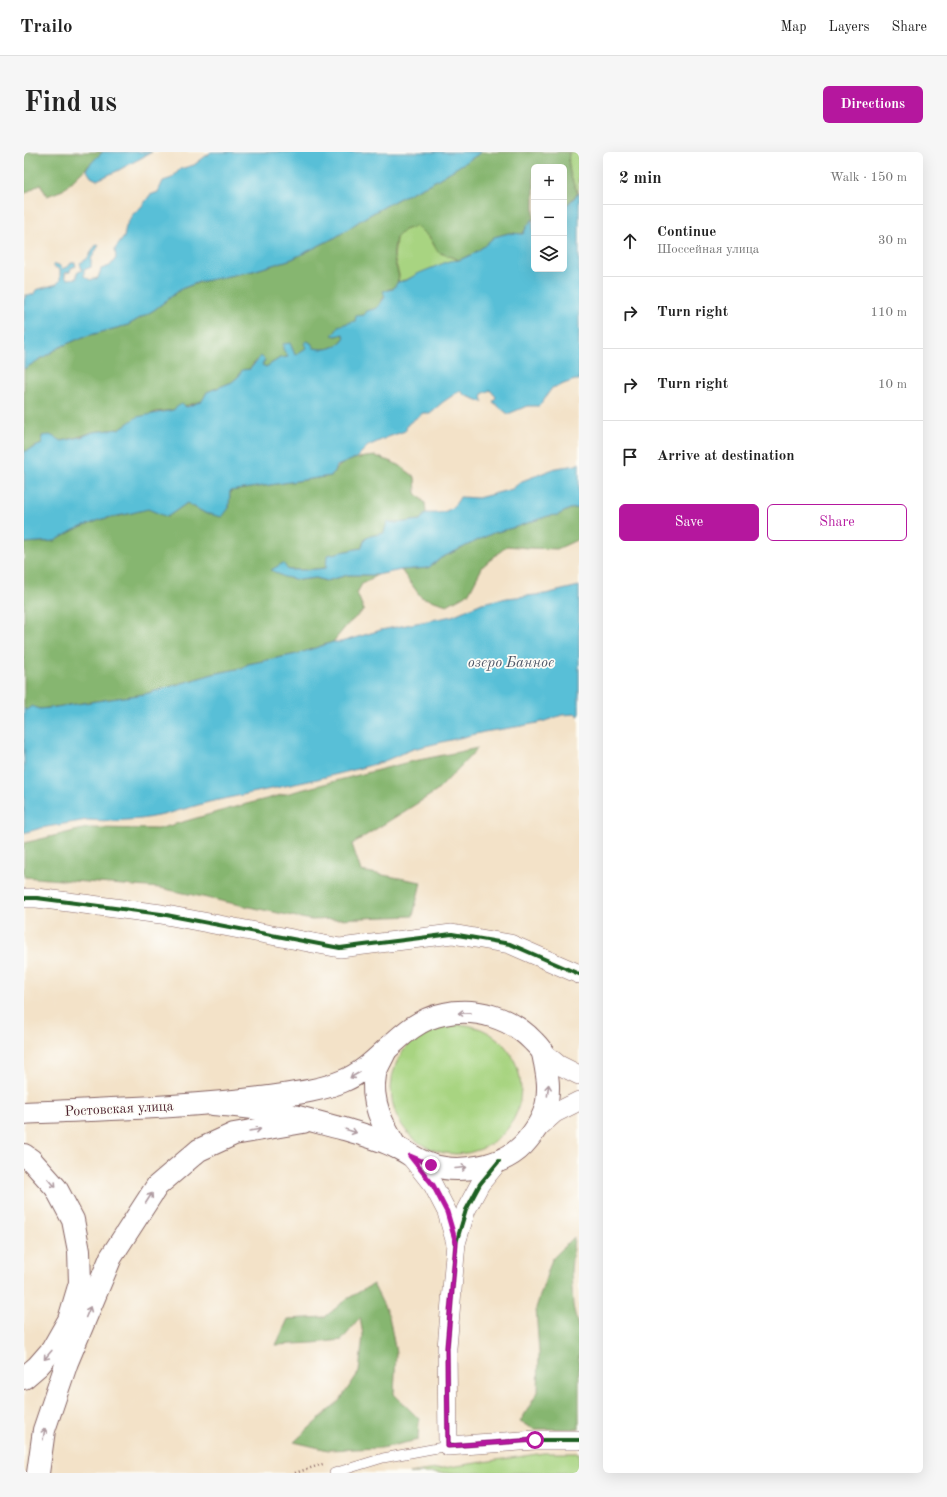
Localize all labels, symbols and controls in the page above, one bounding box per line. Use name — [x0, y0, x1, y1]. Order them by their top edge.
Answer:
text: Trailo — [20, 18, 73, 37]
text: Map — [781, 20, 807, 34]
text: Layers — [829, 20, 870, 34]
text: Share — [892, 20, 927, 34]
button: Directions — [823, 86, 923, 123]
text: Find us — [24, 90, 117, 118]
map controls — [531, 164, 567, 272]
button: + — [531, 164, 567, 200]
text: 2 min — [619, 170, 662, 187]
text: Walk · 150 m — [830, 171, 907, 184]
button: − — [531, 200, 567, 236]
text: Continue — [657, 225, 716, 240]
icon: ahead — [619, 230, 641, 252]
text: 30 m — [878, 234, 907, 247]
button: layers — [531, 236, 567, 272]
text: Шоссейная улица — [657, 243, 759, 256]
icon: right — [619, 302, 641, 324]
text: Turn right — [657, 305, 728, 320]
text: 110 m — [870, 306, 907, 319]
icon: right — [619, 374, 641, 396]
text: Turn right — [657, 377, 728, 392]
text: 10 m — [878, 378, 907, 391]
icon: arrive — [619, 446, 641, 468]
text: Arrive at destination — [657, 449, 795, 464]
button: Save — [619, 504, 759, 541]
button: Share — [767, 504, 907, 541]
water label: озеро Банное — [468, 656, 554, 671]
one-way arrow — [458, 1009, 471, 1017]
one-way arrow — [349, 1071, 361, 1079]
one-way arrow — [544, 1084, 552, 1097]
street label: Ростовская улица — [64, 1099, 174, 1119]
one-way arrow — [248, 1126, 261, 1134]
one-way arrow — [344, 1128, 356, 1136]
route end — [422, 1156, 440, 1174]
one-way arrow — [454, 1164, 467, 1172]
one-way arrow — [47, 1177, 56, 1188]
one-way arrow — [145, 1193, 153, 1204]
one-way arrow — [85, 1307, 92, 1319]
one-way arrow — [43, 1349, 52, 1360]
one-way arrow — [40, 1428, 48, 1441]
route start — [526, 1431, 544, 1449]

